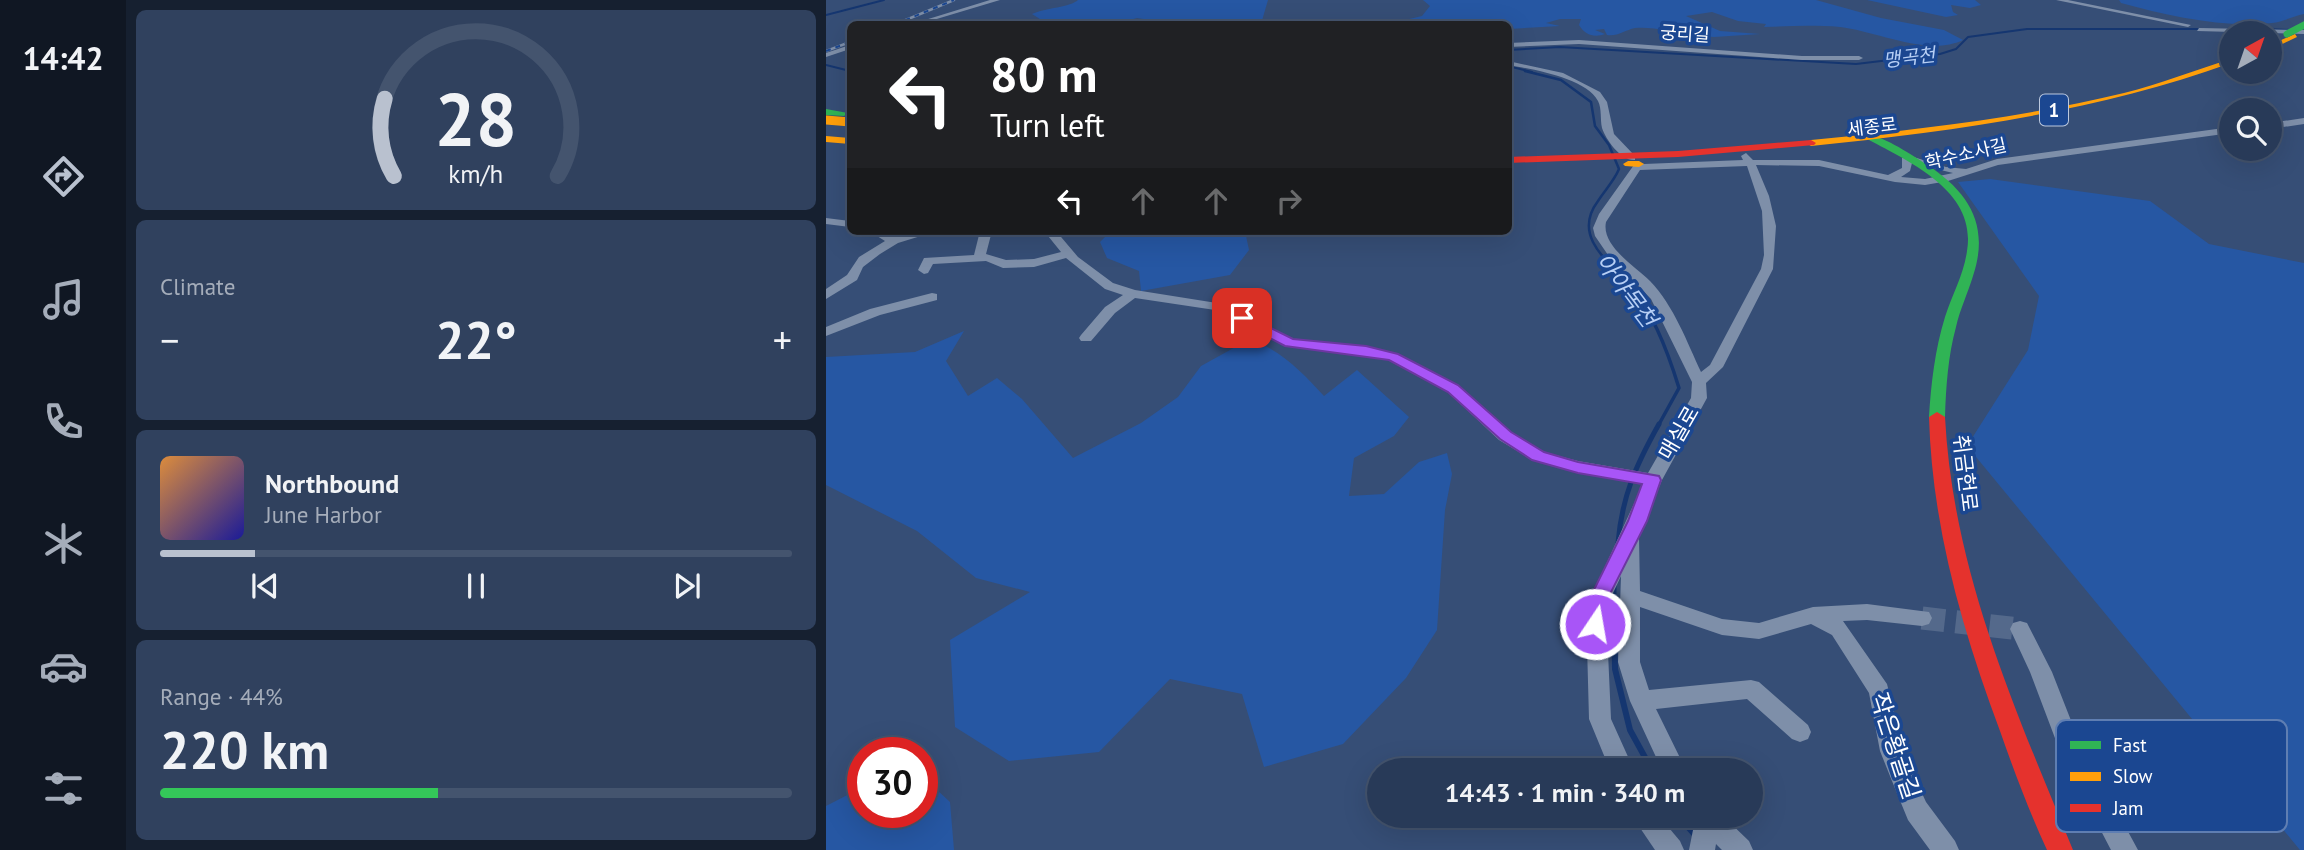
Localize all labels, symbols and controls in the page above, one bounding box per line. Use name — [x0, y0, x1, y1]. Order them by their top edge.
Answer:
street label: 궁리길 — [1659, 20, 1711, 47]
north arrow — [2219, 21, 2282, 84]
map controls — [2219, 21, 2282, 161]
text: 14:42 — [22, 37, 104, 79]
text: 80 m — [990, 42, 1097, 106]
water label: 맹곡천 — [1882, 42, 1938, 72]
icon: left — [875, 49, 966, 140]
text: 28 — [435, 72, 517, 166]
road number: 1 — [2040, 94, 2068, 125]
button: search — [2219, 98, 2282, 161]
text: Turn left — [990, 104, 1105, 146]
street label: 세종로 — [1846, 112, 1898, 141]
street label: 학수소사길 — [1923, 133, 2009, 174]
icon: directions — [39, 152, 88, 201]
text: km/h — [449, 158, 503, 190]
icon: left — [1051, 182, 1089, 220]
icon: ahead — [1124, 182, 1162, 220]
icon: ahead — [1197, 182, 1235, 220]
icon: right — [1270, 182, 1308, 220]
water label: 아야목천 — [1589, 247, 1665, 334]
text: Climate — [160, 272, 235, 301]
icon: music — [39, 275, 88, 324]
pin — [1212, 288, 1272, 348]
icon: arrive — [1223, 299, 1261, 337]
text: 22° — [435, 306, 517, 373]
text: − — [160, 315, 179, 364]
text: + — [773, 315, 792, 364]
icon: phone — [39, 397, 88, 446]
street label: 매실로 — [1652, 401, 1705, 465]
street label: 취금헌로 — [1947, 433, 1984, 513]
text: Northbound — [265, 467, 399, 500]
text: June Harbor — [265, 500, 382, 529]
icon: climate — [39, 519, 88, 568]
icon: previous — [246, 567, 284, 605]
icon: pause — [457, 567, 495, 605]
icon: next — [668, 567, 706, 605]
position arrow — [1558, 587, 1632, 661]
icon: car — [39, 642, 88, 691]
text: Range · 44% — [160, 682, 283, 711]
street label: 작은황골길 — [1864, 689, 1927, 803]
text: 220 km — [160, 716, 329, 783]
legend — [2056, 720, 2287, 832]
text: Fast — [2113, 733, 2147, 757]
speed limit sign: 30 — [847, 737, 938, 828]
icon: filters — [39, 764, 88, 813]
text: Slow — [2113, 764, 2153, 788]
text: 14:43 · 1 min · 340 m — [1445, 776, 1685, 809]
text: Jam — [2112, 796, 2143, 820]

